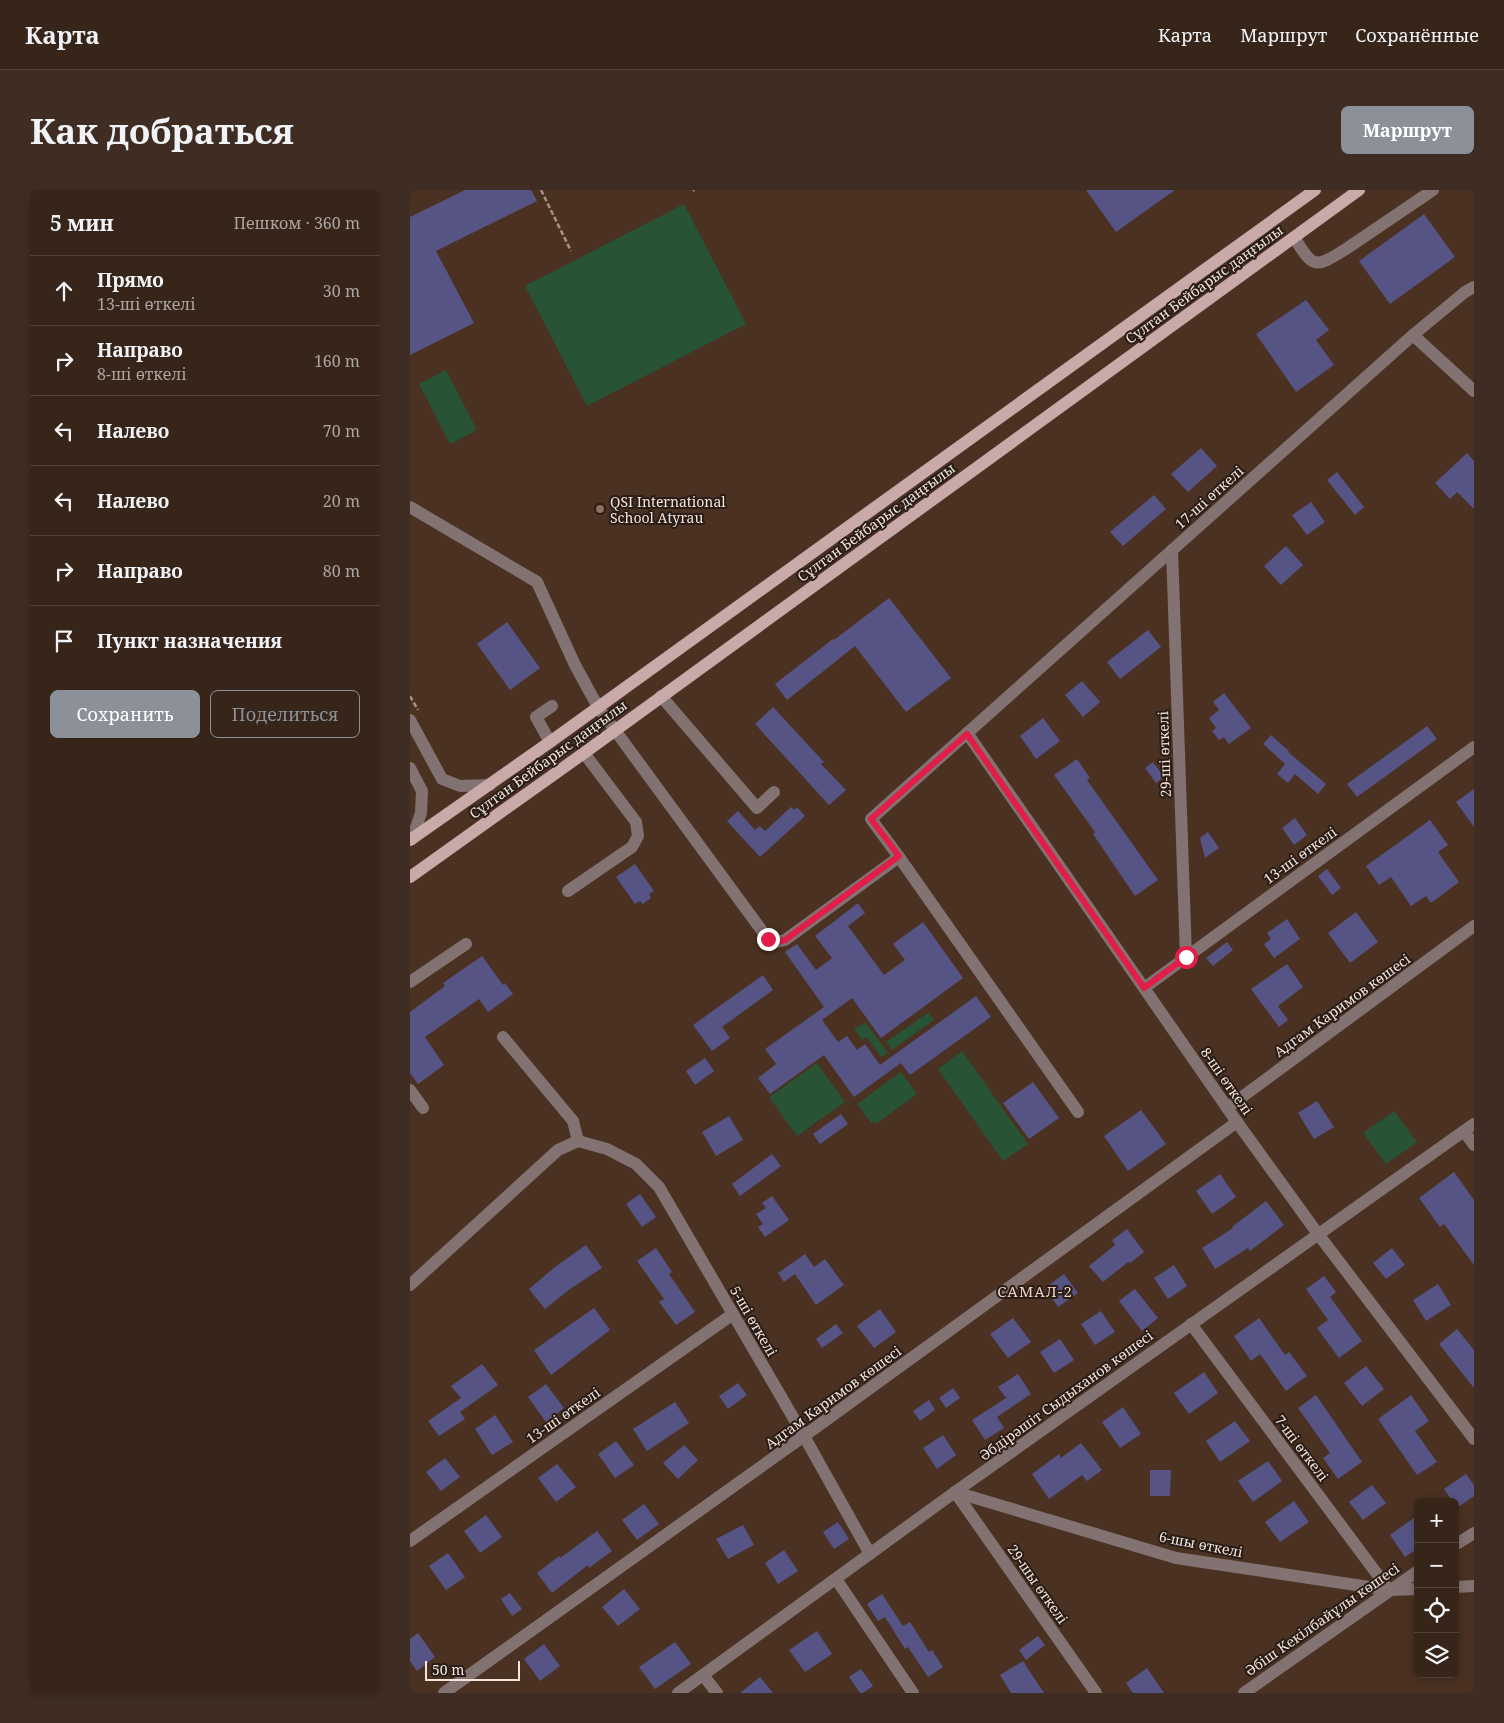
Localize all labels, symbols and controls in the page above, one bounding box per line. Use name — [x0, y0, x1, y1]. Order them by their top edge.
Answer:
text: Карта — [25, 18, 100, 51]
text: Карта — [1158, 23, 1212, 47]
text: Маршрут — [1240, 23, 1327, 47]
text: Сохранённые — [1355, 23, 1479, 47]
button: Маршрут — [1341, 106, 1474, 154]
text: Как добраться — [30, 107, 294, 154]
text: 5 мин — [50, 209, 114, 237]
text: Пешком · 360 m — [233, 212, 360, 234]
street label: Сұлтан Бейбарыс даңғылы — [1121, 220, 1287, 348]
text: Прямо — [97, 267, 164, 293]
icon: ahead — [50, 277, 78, 305]
text: 30 m — [323, 280, 360, 302]
text: 13-ші өткелі — [97, 293, 196, 315]
text: Направо — [97, 337, 183, 363]
icon: right — [50, 347, 78, 375]
text: 160 m — [314, 350, 360, 372]
text: 8-ші өткелі — [97, 363, 187, 385]
icon: left — [50, 417, 78, 445]
text: Налево — [97, 418, 169, 444]
text: 70 m — [323, 420, 360, 442]
street label: Сұлтан Бейбарыс даңғылы — [793, 458, 959, 586]
street label: 17-ші өткелі — [1171, 461, 1248, 533]
icon: left — [50, 487, 78, 515]
text: Налево — [97, 488, 169, 514]
text: 20 m — [323, 490, 360, 512]
place label: QSI International School Atyrau — [610, 492, 726, 527]
marker: QSI International School Atyrau — [594, 503, 606, 515]
icon: right — [50, 557, 78, 585]
text: Направо — [97, 558, 183, 584]
text: 80 m — [323, 560, 360, 582]
icon: arrive — [50, 627, 78, 655]
text: Пункт назначения — [97, 628, 282, 654]
button: Сохранить — [50, 690, 200, 738]
button: Поделиться — [210, 690, 360, 738]
street label: Сұлтан Бейбарыс даңғылы — [465, 695, 631, 823]
street label: 29-ші өткелі — [1153, 710, 1175, 797]
street label: 13-ші өткелі — [1260, 822, 1341, 888]
route end — [757, 928, 780, 951]
route start — [1175, 946, 1198, 969]
street label: Адгам Каримов көшесі — [1270, 949, 1414, 1061]
street label: 8-ші өткелі — [1197, 1043, 1257, 1119]
district label: САМАЛ-2 — [997, 1281, 1073, 1301]
street label: 5-ші өткелі — [726, 1282, 782, 1360]
street label: Әбдірәшіт Сыдыханов көшесі — [975, 1325, 1157, 1465]
street label: Адгам Каримов көшесі — [761, 1341, 905, 1453]
street label: 13-ші өткелі — [522, 1382, 604, 1448]
street label: 7-ші өткелі — [1271, 1411, 1333, 1485]
map controls — [1414, 1498, 1459, 1678]
button: + — [1414, 1498, 1459, 1543]
street label: 6-шы өткелі — [1157, 1527, 1245, 1561]
street label: 29-шы өткелі — [1004, 1540, 1073, 1628]
button: − — [1414, 1543, 1459, 1588]
street label: Әбіш Кекілбайұлы көшесі — [1241, 1558, 1403, 1680]
button: locate — [1414, 1588, 1459, 1633]
button: layers — [1414, 1633, 1459, 1678]
scale bar — [425, 1658, 520, 1681]
text: 50 m — [432, 1660, 465, 1679]

